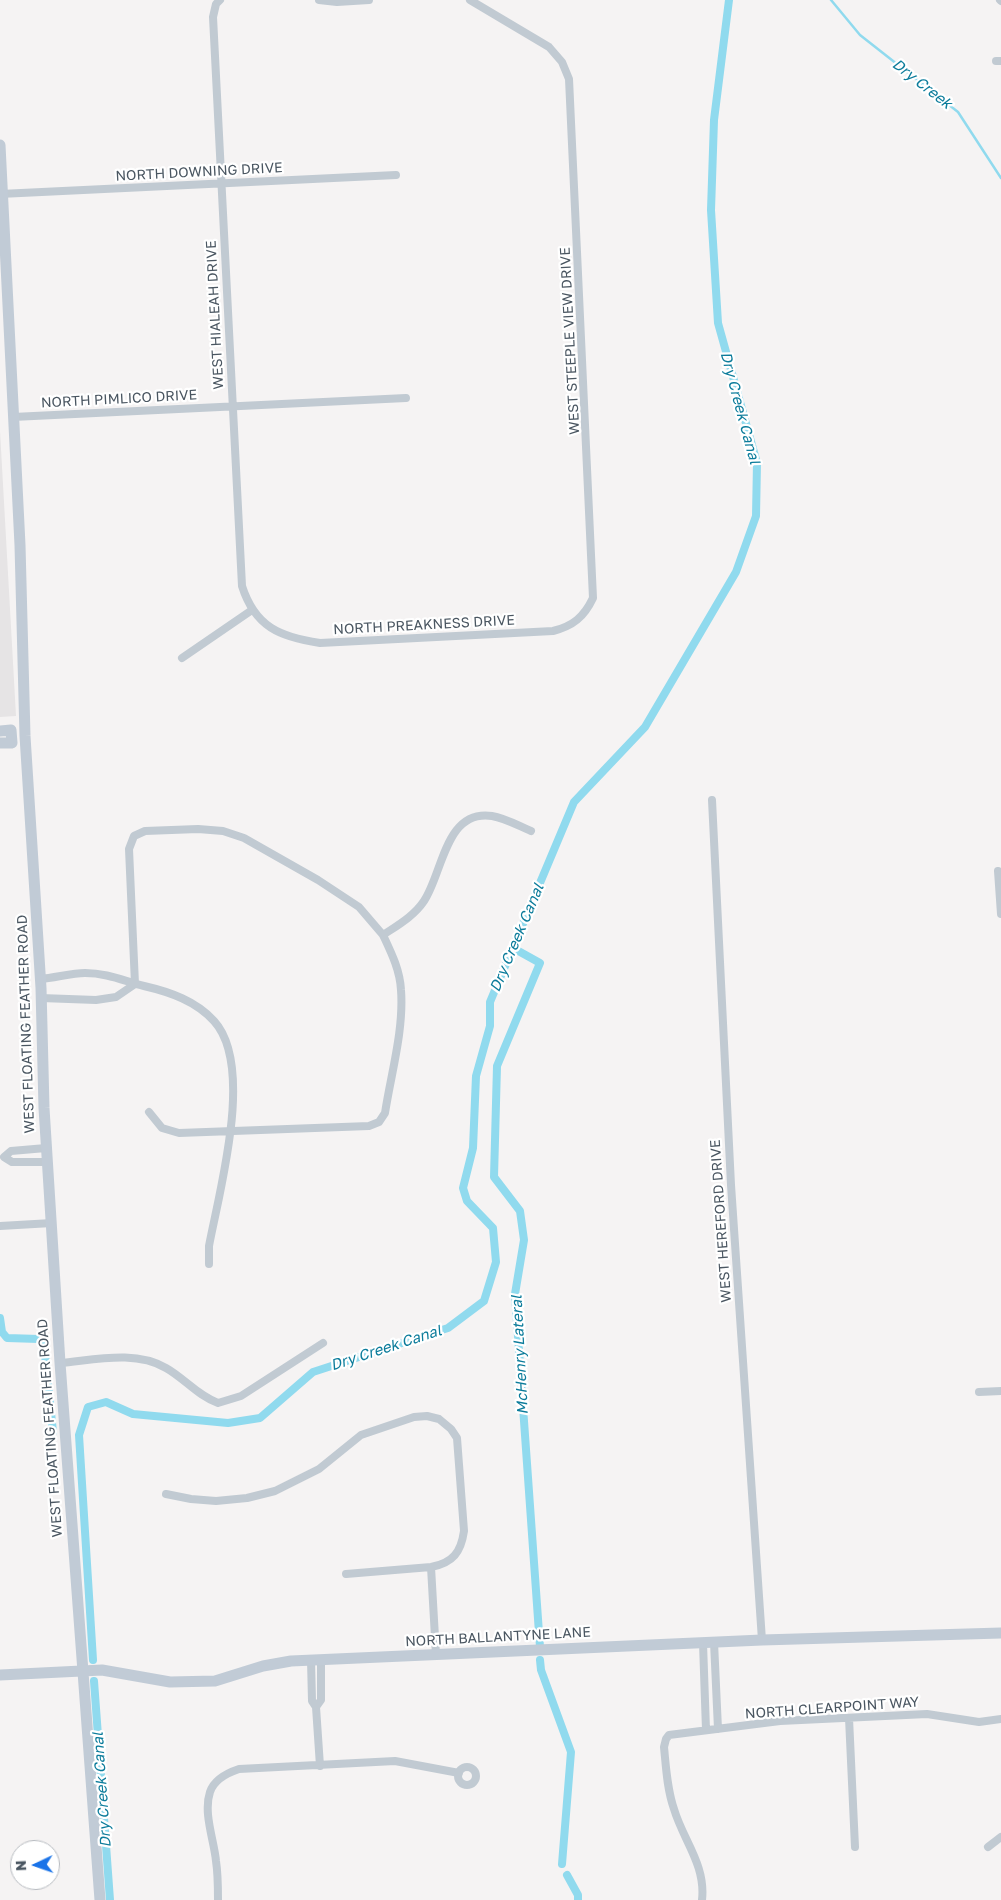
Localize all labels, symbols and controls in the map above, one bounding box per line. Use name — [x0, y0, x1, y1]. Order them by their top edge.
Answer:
water label: Dry Creek — [889, 55, 955, 113]
street label: NORTH DOWNING DRIVE — [115, 159, 283, 185]
street label: WEST HIALEAH DRIVE — [203, 240, 227, 390]
street label: WEST STEEPLE VIEW DRIVE — [557, 247, 583, 435]
water label: Dry Creek Canal — [716, 350, 764, 466]
street label: NORTH PIMLICO DRIVE — [41, 387, 197, 411]
street label: NORTH PREAKNESS DRIVE — [333, 612, 515, 638]
water label: Dry Creek Canal — [486, 881, 548, 995]
street label: WEST FLOATING FEATHER ROAD — [14, 914, 38, 1134]
street label: WEST HEREFORD DRIVE — [707, 1139, 735, 1303]
water label: McHenry Lateral — [508, 1295, 532, 1415]
street label: WEST FLOATING FEATHER ROAD — [34, 1318, 66, 1538]
water label: Dry Creek Canal — [328, 1322, 444, 1374]
street label: NORTH BALLANTYNE LANE — [405, 1624, 591, 1650]
street label: NORTH CLEARPOINT WAY — [744, 1694, 920, 1722]
water label: Dry Creek Canal — [89, 1732, 115, 1848]
north arrow — [10, 1840, 60, 1890]
text: N — [12, 1860, 29, 1872]

